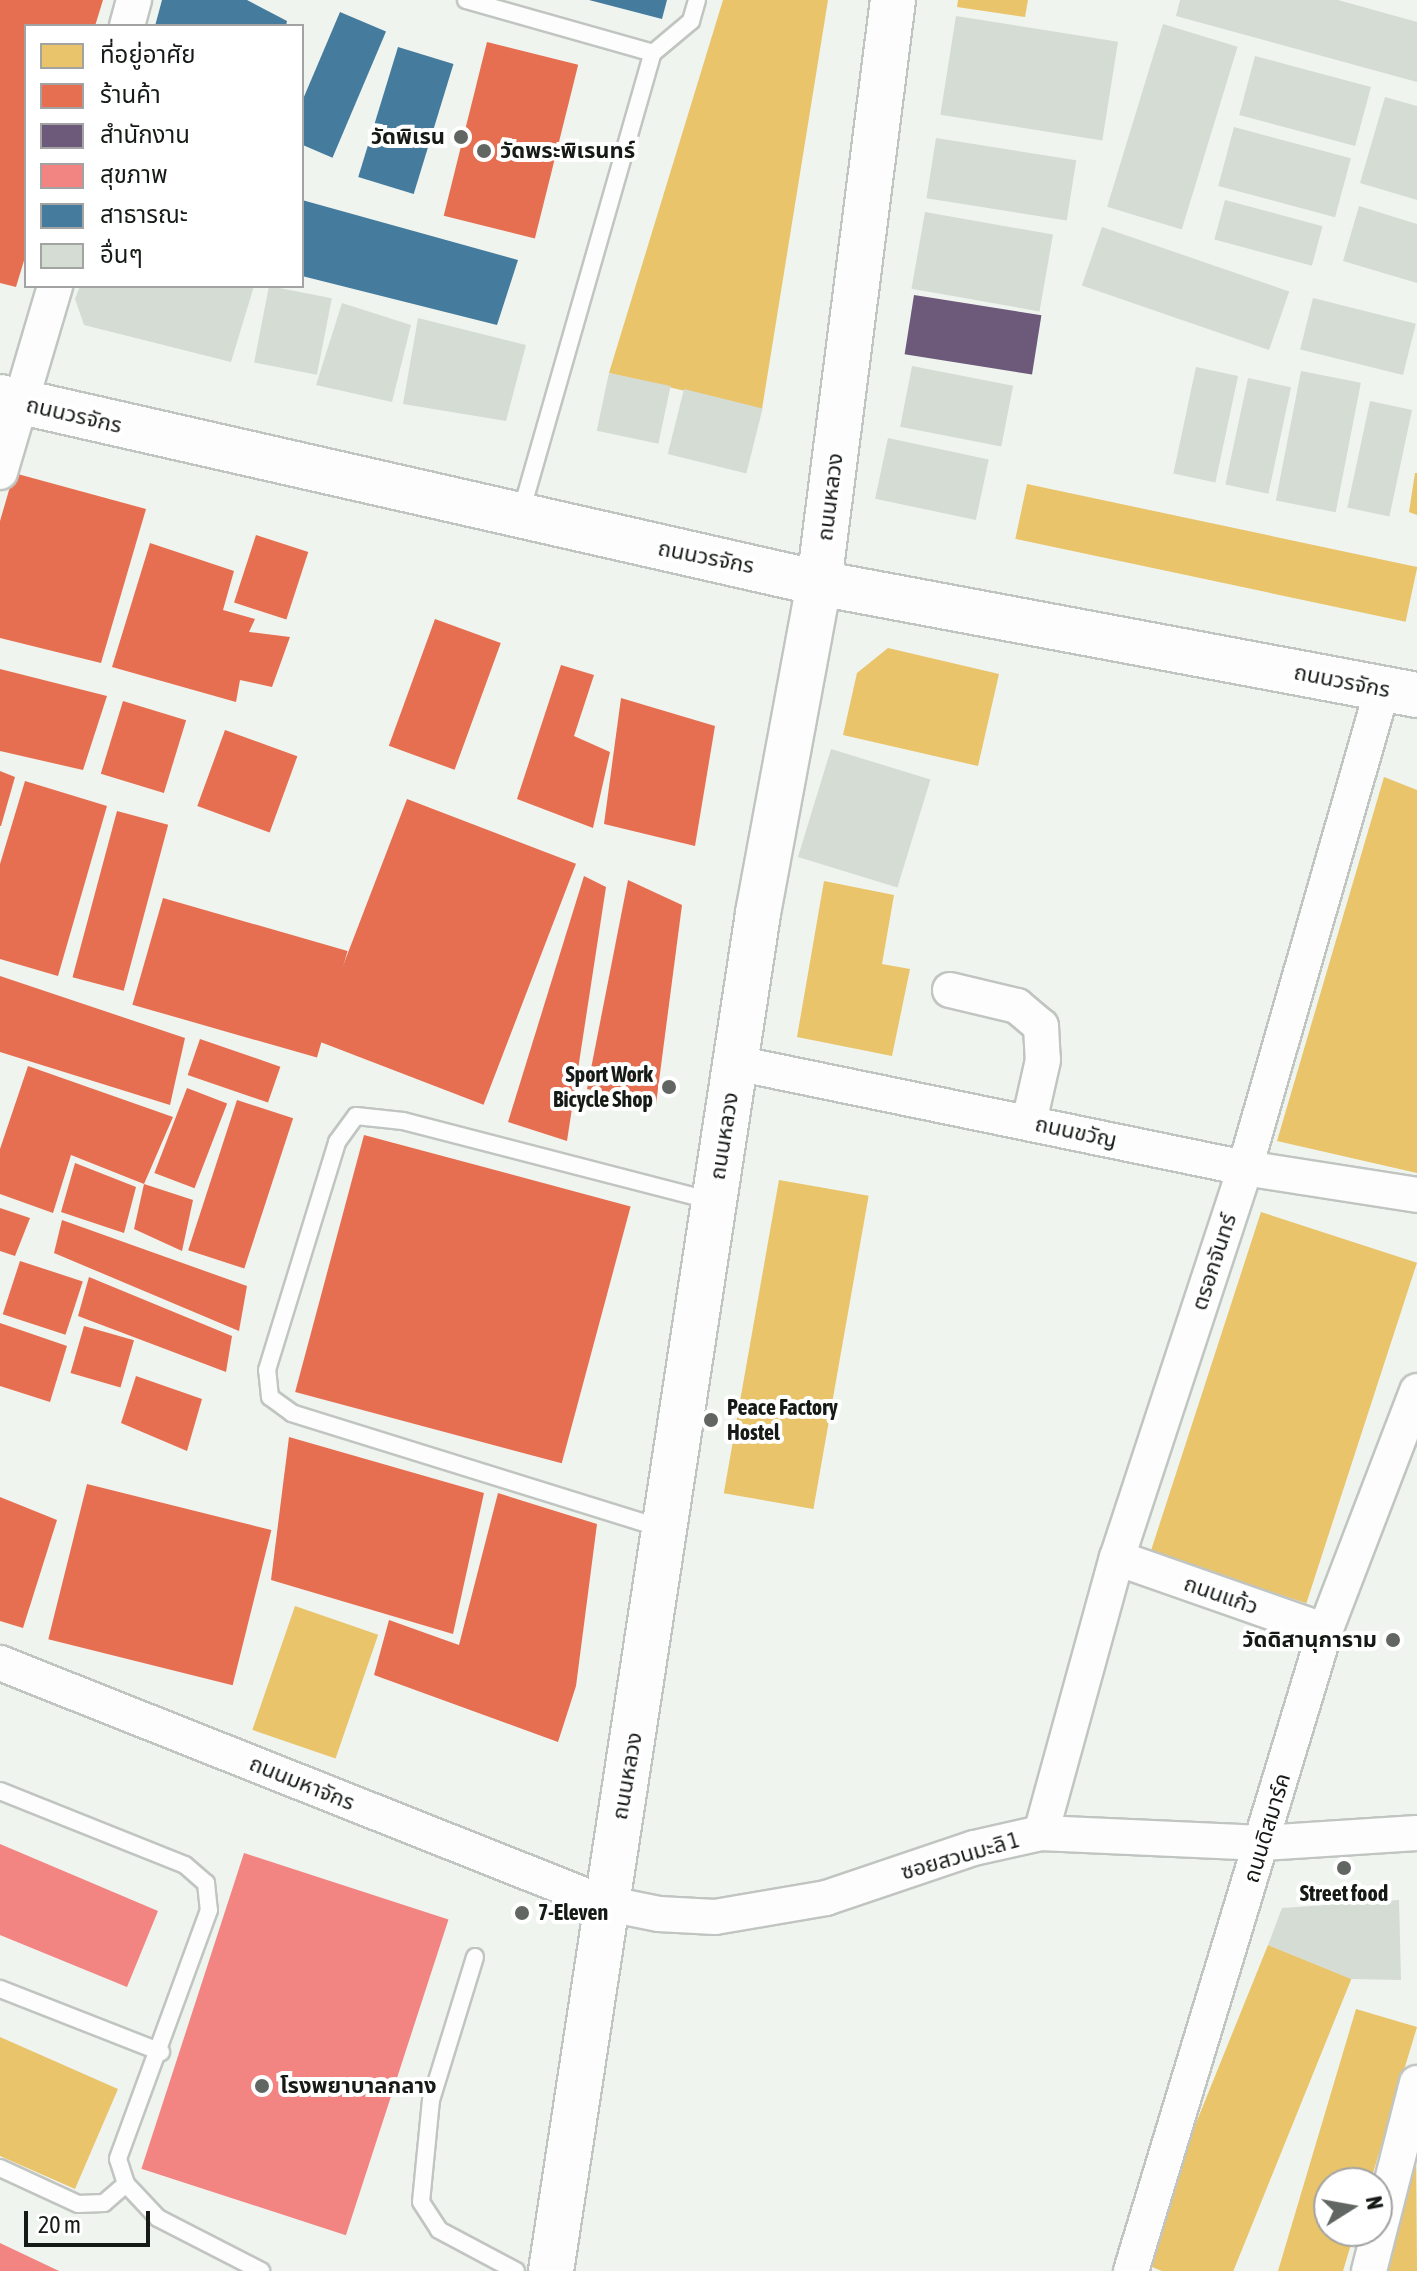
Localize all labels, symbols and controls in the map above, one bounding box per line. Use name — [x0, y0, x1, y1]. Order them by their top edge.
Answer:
legend — [24, 24, 304, 288]
text: ที่อยู่อาศัย — [100, 41, 196, 68]
text: ร้านค้า — [100, 81, 161, 108]
text: สำนักงาน — [100, 121, 190, 148]
place label: วัดพิเรน — [371, 124, 445, 150]
marker: วัดพิเรน — [452, 128, 470, 146]
place label: วัดพระพิเรนทร์ — [500, 138, 635, 164]
marker: วัดพระพิเรนทร์ — [475, 142, 493, 160]
text: สุขภาพ — [100, 161, 168, 188]
text: สาธารณะ — [100, 201, 188, 228]
text: อื่นๆ — [100, 241, 143, 268]
street label: ถนนวรจักร — [24, 391, 124, 439]
street label: ถนนหลวง — [812, 452, 848, 542]
street label: ถนนวรจักร — [656, 535, 756, 579]
street label: ถนนวรจักร — [1292, 659, 1392, 703]
place label: Sport Work Bicycle Shop — [553, 1061, 653, 1112]
marker: Sport Work Bicycle Shop — [660, 1078, 678, 1096]
street label: ถนนหลวง — [704, 1090, 744, 1182]
street label: ถนนขวัญ — [1033, 1110, 1119, 1154]
street label: ตรอกจันทร์ — [1186, 1210, 1242, 1314]
place label: Peace Factory Hostel — [727, 1394, 838, 1446]
marker: Peace Factory Hostel — [702, 1411, 720, 1429]
street label: ถนนแก้ว — [1180, 1570, 1262, 1620]
place label: วัดดิสานุการาม — [1242, 1627, 1377, 1653]
marker: วัดดิสานุการาม — [1384, 1631, 1402, 1649]
street label: ถนนหลวง — [606, 1730, 648, 1822]
street label: ถนนมหาจักร — [245, 1750, 359, 1816]
street label: ถนนดิสมาร์ค — [1238, 1770, 1296, 1886]
street label: ซอยสวนมะลิ 1 — [898, 1827, 1022, 1885]
marker: Street food — [1335, 1859, 1353, 1877]
place label: Street food — [1300, 1881, 1388, 1907]
place label: 7-Eleven — [538, 1900, 608, 1926]
marker: 7-Eleven — [513, 1904, 531, 1922]
place label: โรงพยาบาลกลาง — [280, 2073, 437, 2099]
marker: โรงพยาบาลกลาง — [251, 2075, 273, 2097]
north arrow — [1313, 2167, 1393, 2247]
text: N — [1361, 2194, 1389, 2212]
scale bar — [28, 2195, 154, 2245]
text: 20 m — [38, 2211, 81, 2238]

